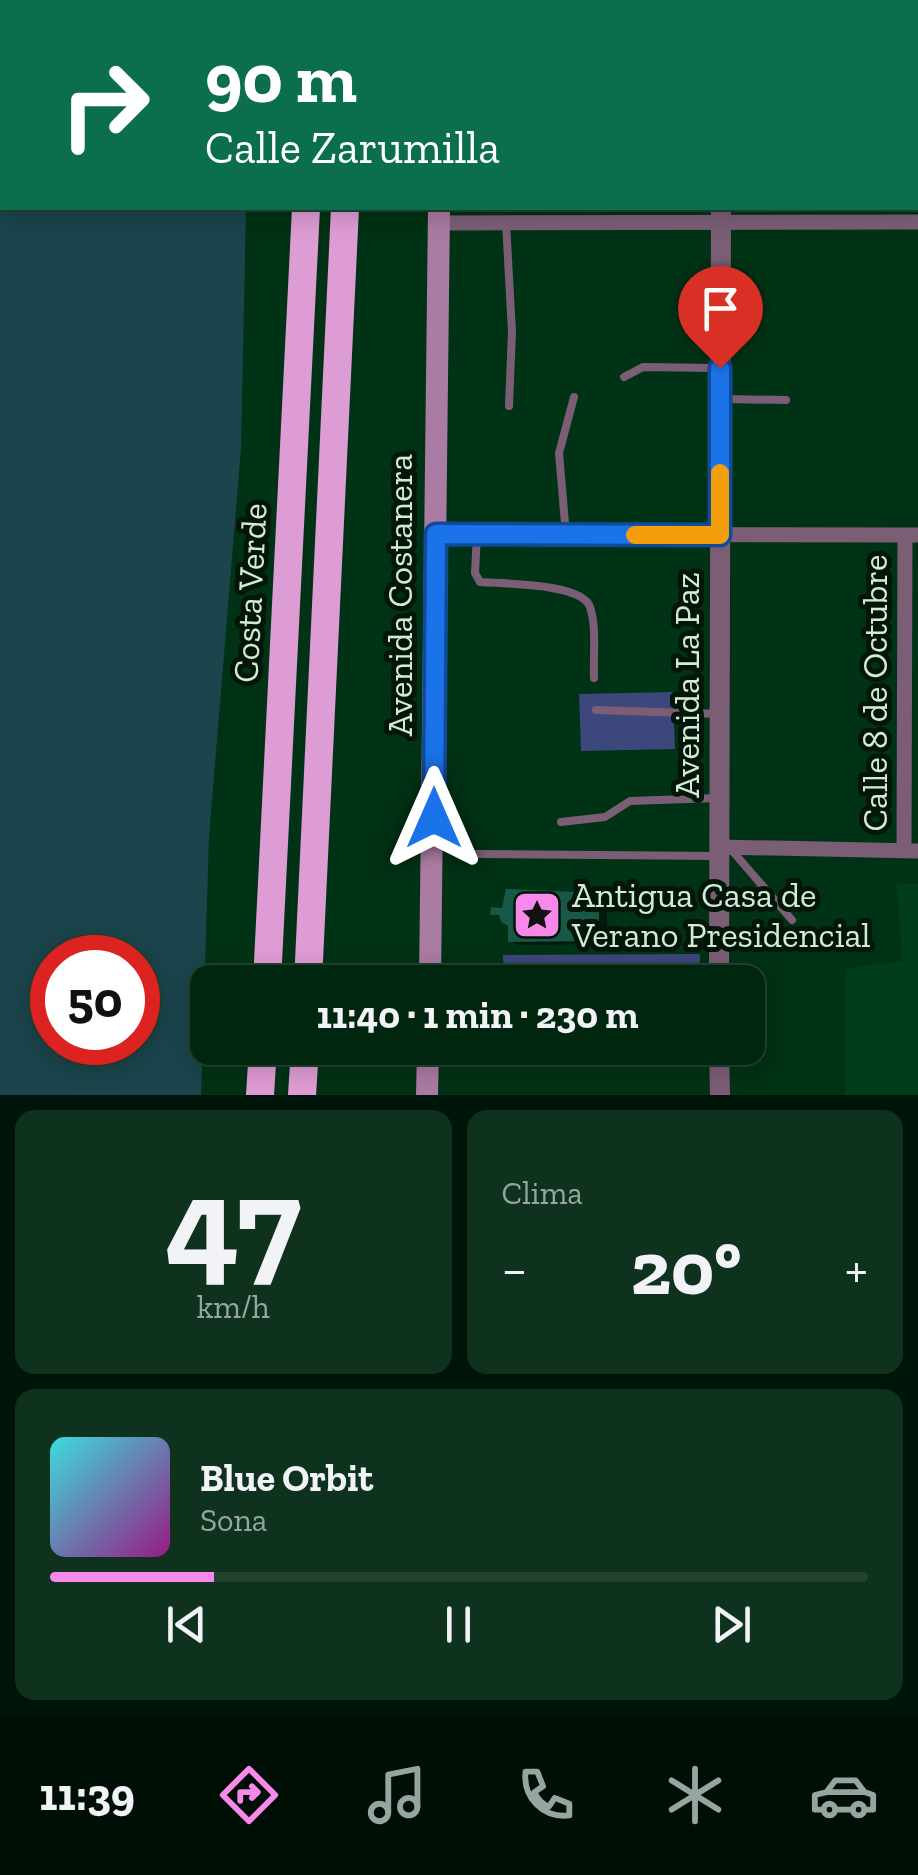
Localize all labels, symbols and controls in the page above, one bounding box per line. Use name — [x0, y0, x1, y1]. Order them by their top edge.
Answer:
text: 90 m — [205, 36, 357, 120]
icon: right — [40, 40, 170, 170]
text: Calle Zarumilla — [205, 121, 500, 175]
pin — [678, 266, 763, 369]
icon: arrive — [693, 281, 748, 336]
street label: Avenida Costanera — [379, 454, 421, 736]
street label: Costa Verde — [224, 502, 276, 684]
street label: Calle 8 de Octubre — [854, 554, 896, 832]
street label: Avenida La Paz — [666, 572, 708, 798]
position arrow — [382, 766, 486, 870]
place label: Antigua Casa de Verano Presidencial — [571, 874, 871, 956]
place icon: Antigua Casa de Verano Presidencial — [511, 889, 563, 941]
speed limit sign: 50 — [30, 935, 160, 1065]
text: 11:40 · 1 min · 230 m — [316, 992, 639, 1038]
text: 47 — [165, 1145, 301, 1301]
text: Clima — [502, 1174, 583, 1212]
text: 20° — [631, 1223, 741, 1313]
text: − — [502, 1236, 527, 1302]
text: + — [845, 1236, 868, 1302]
text: km/h — [197, 1288, 270, 1326]
text: Blue Orbit — [200, 1455, 373, 1501]
text: Sona — [200, 1501, 267, 1539]
icon: previous — [159, 1597, 214, 1652]
icon: pause — [431, 1597, 486, 1652]
icon: next — [704, 1597, 759, 1652]
icon: directions — [214, 1760, 284, 1830]
icon: music — [362, 1760, 432, 1830]
icon: phone — [511, 1760, 581, 1830]
icon: climate — [660, 1760, 730, 1830]
icon: car — [809, 1760, 879, 1830]
text: 11:39 — [39, 1768, 135, 1822]

